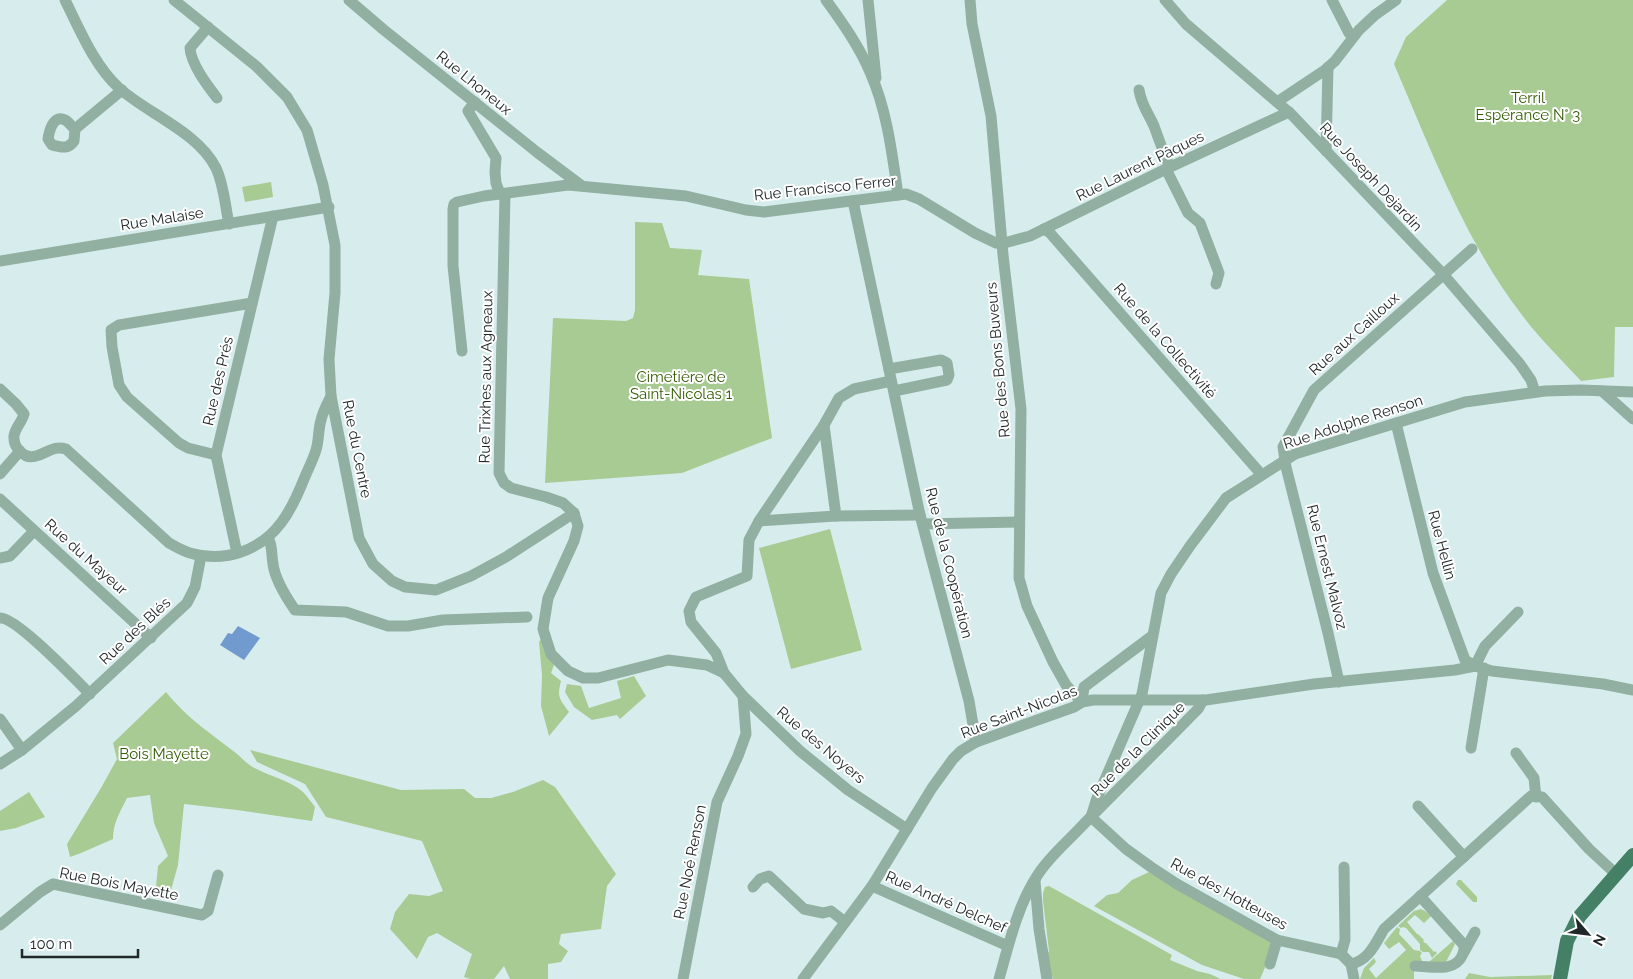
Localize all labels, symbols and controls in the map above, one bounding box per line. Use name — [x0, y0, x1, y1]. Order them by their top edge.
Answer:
street label: Rue Lhoneux — [433, 47, 516, 119]
park label: Terril Espérance N° 3 — [1476, 89, 1580, 124]
street label: Rue Joseph Dejardin — [1316, 119, 1426, 235]
street label: Rue Laurent Pâques — [1073, 127, 1207, 205]
street label: Rue Francisco Ferrer — [753, 172, 898, 204]
street label: Rue Malaise — [119, 204, 205, 234]
street label: Rue de la Collectivité — [1110, 280, 1220, 402]
street label: Rue des Bons Buveurs — [982, 282, 1014, 438]
street label: Rue aux Cailloux — [1305, 289, 1403, 379]
street label: Rue Trixhes aux Agneaux — [475, 290, 497, 463]
street label: Rue des Prés — [199, 335, 237, 427]
park label: Cimetière de Saint-Nicolas 1 — [630, 368, 733, 403]
street label: Rue Adolphe Renson — [1281, 391, 1425, 453]
street label: Rue du Centre — [339, 398, 375, 500]
street label: Rue de la Coopération — [922, 486, 976, 640]
street label: Rue Ernest Malvoz — [1303, 503, 1351, 631]
street label: Rue Hellin — [1424, 508, 1460, 582]
street label: Rue du Mayeur — [41, 515, 132, 599]
street label: Rue des Blés — [96, 594, 174, 668]
street label: Rue Saint-Nicolas — [958, 682, 1080, 742]
street label: Rue de la Clinique — [1087, 698, 1189, 800]
street label: Rue des Noyers — [773, 703, 869, 787]
park label: Bois Mayette — [119, 745, 209, 763]
street label: Rue Noé Renson — [670, 803, 710, 921]
street label: Rue des Hotteuses — [1167, 854, 1291, 934]
street label: Rue Bois Mayette — [58, 864, 180, 904]
street label: Rue André Delchef — [883, 867, 1010, 937]
north arrow — [1563, 909, 1613, 959]
scale bar — [22, 926, 139, 958]
text: N — [1590, 932, 1609, 949]
text: 100 m — [30, 935, 72, 953]

